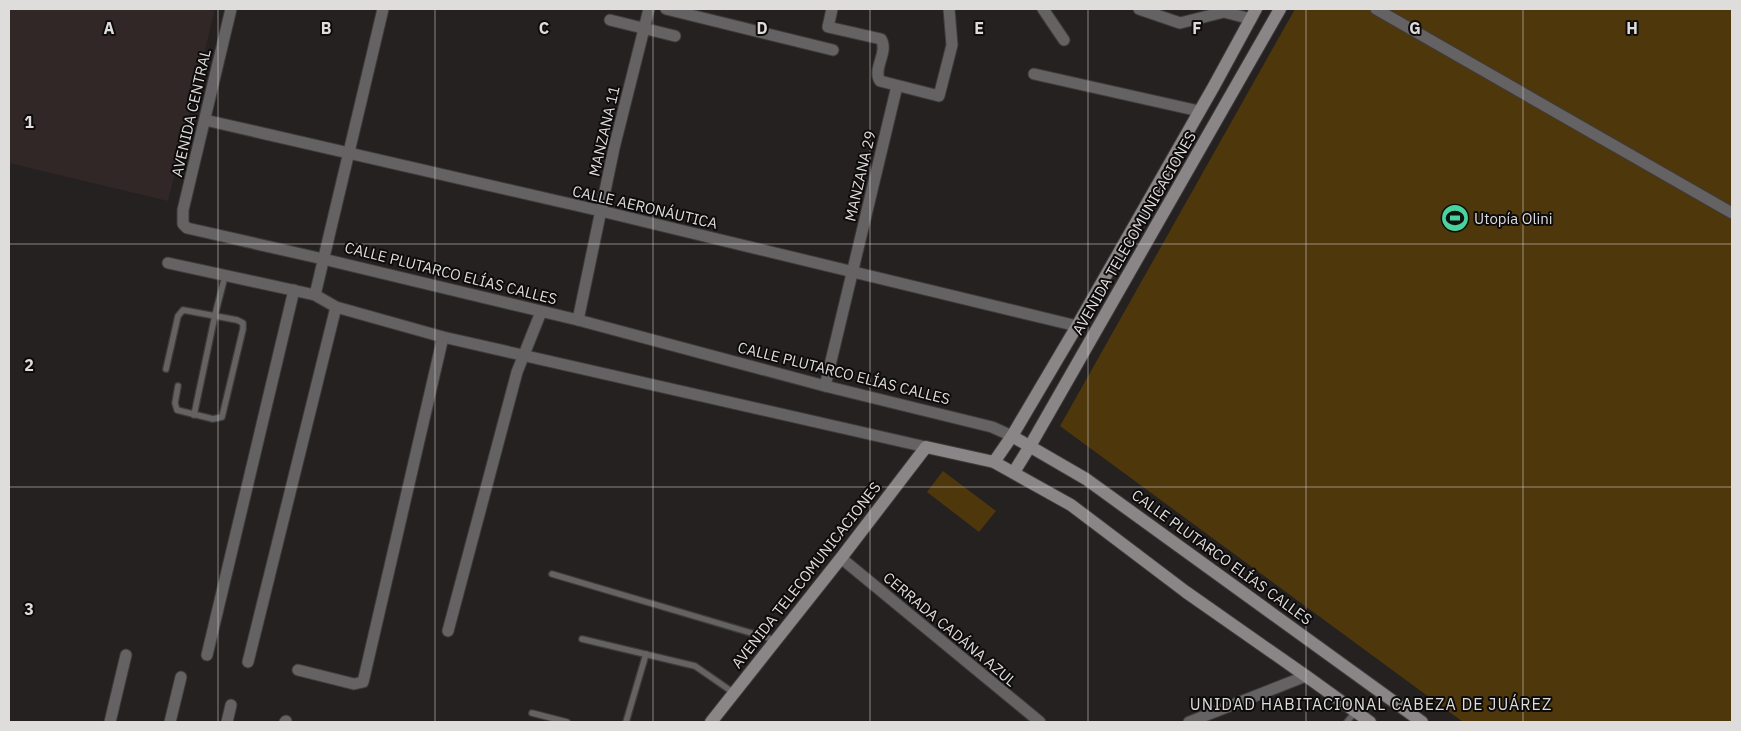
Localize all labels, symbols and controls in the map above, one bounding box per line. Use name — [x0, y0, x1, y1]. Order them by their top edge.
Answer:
text: A — [104, 18, 115, 38]
text: B — [321, 18, 332, 38]
text: C — [539, 18, 549, 38]
text: D — [756, 18, 768, 38]
text: E — [974, 18, 984, 38]
text: F — [1192, 18, 1202, 38]
text: G — [1409, 18, 1421, 38]
text: H — [1626, 18, 1638, 38]
street label: AVENIDA CENTRAL — [167, 47, 215, 179]
street label: MANZANA 11 — [584, 84, 624, 178]
text: 1 — [24, 112, 34, 132]
street label: AVENIDA TELECOMUNICACIONES — [1068, 128, 1200, 338]
street label: MANZANA 29 — [840, 129, 880, 223]
street label: CALLE AERONÁUTICA — [571, 181, 720, 233]
sports icon: Utopía Olini — [1440, 203, 1470, 233]
place label: Utopía Olini — [1474, 209, 1553, 228]
street label: CALLE PLUTARCO ELÍAS CALLES — [343, 237, 559, 309]
street label: CALLE PLUTARCO ELÍAS CALLES — [736, 337, 952, 409]
text: 2 — [24, 355, 34, 375]
street label: AVENIDA TELECOMUNICACIONES — [727, 478, 885, 672]
street label: CALLE PLUTARCO ELÍAS CALLES — [1128, 485, 1316, 629]
street label: CERRADA CADÁNA AZUL — [880, 568, 1021, 691]
text: 3 — [24, 599, 34, 619]
district label: UNIDAD HABITACIONAL CABEZA DE JUÁREZ — [1190, 693, 1552, 714]

